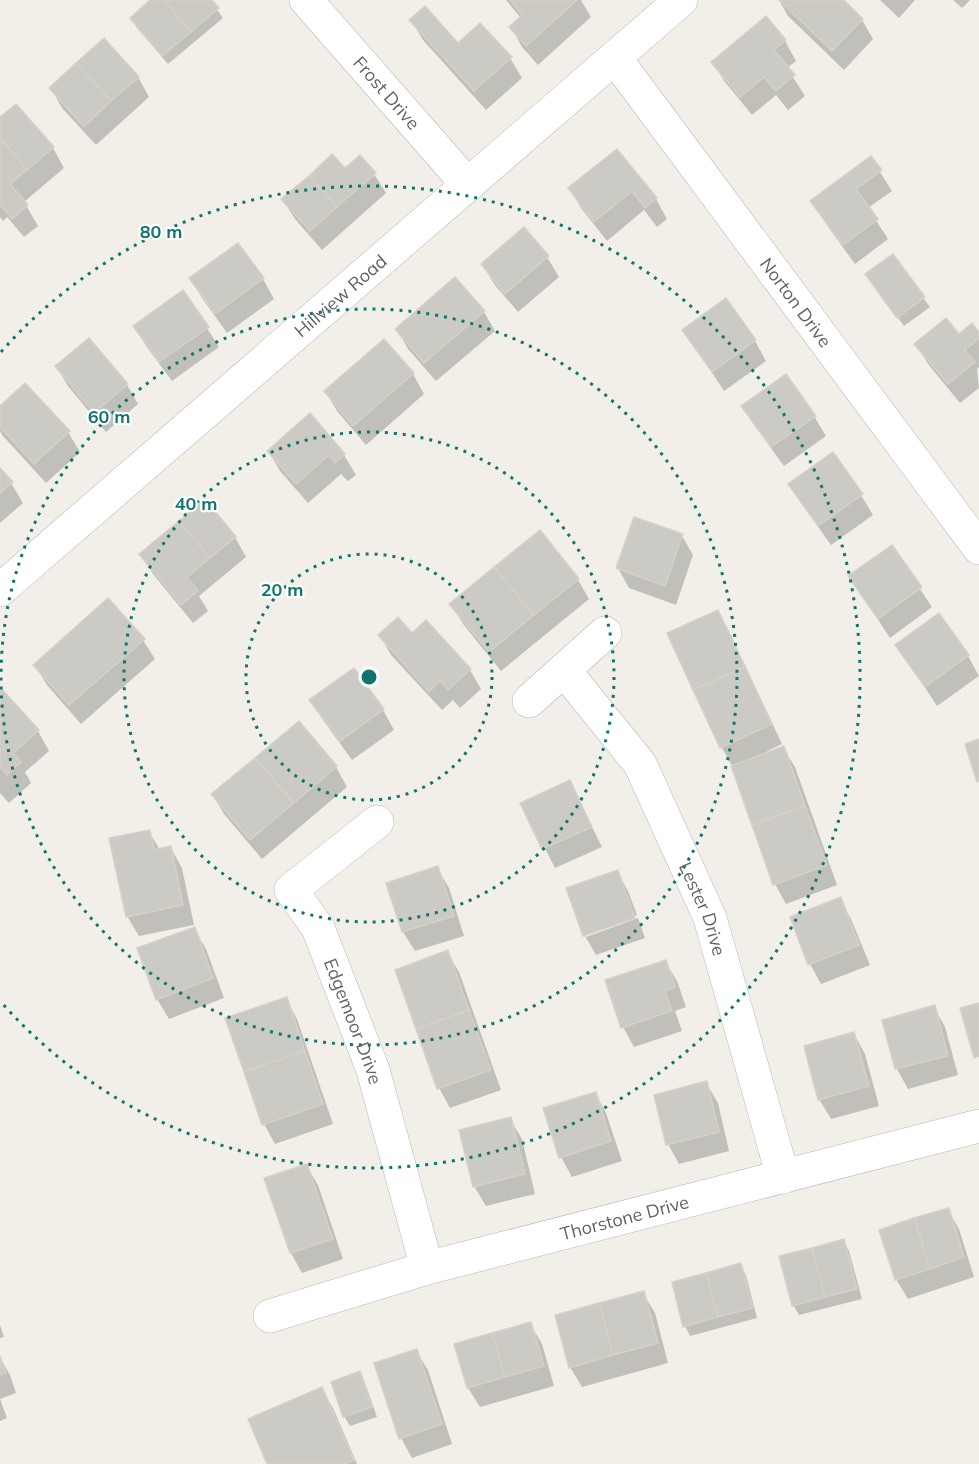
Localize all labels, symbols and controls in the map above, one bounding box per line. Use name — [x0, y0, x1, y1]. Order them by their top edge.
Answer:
street label: Frost Drive — [349, 51, 425, 134]
text: 80 m — [140, 220, 182, 243]
street label: Hillview Road — [289, 249, 391, 342]
street label: Norton Drive — [755, 253, 837, 351]
text: 60 m — [88, 405, 130, 428]
text: 40 m — [175, 492, 217, 515]
text: 20 m — [261, 578, 303, 601]
centre of rings — [359, 667, 379, 687]
street label: Lester Drive — [674, 858, 732, 958]
street label: Edgemoor Drive — [319, 955, 388, 1087]
street label: Thorstone Drive — [558, 1190, 691, 1245]

